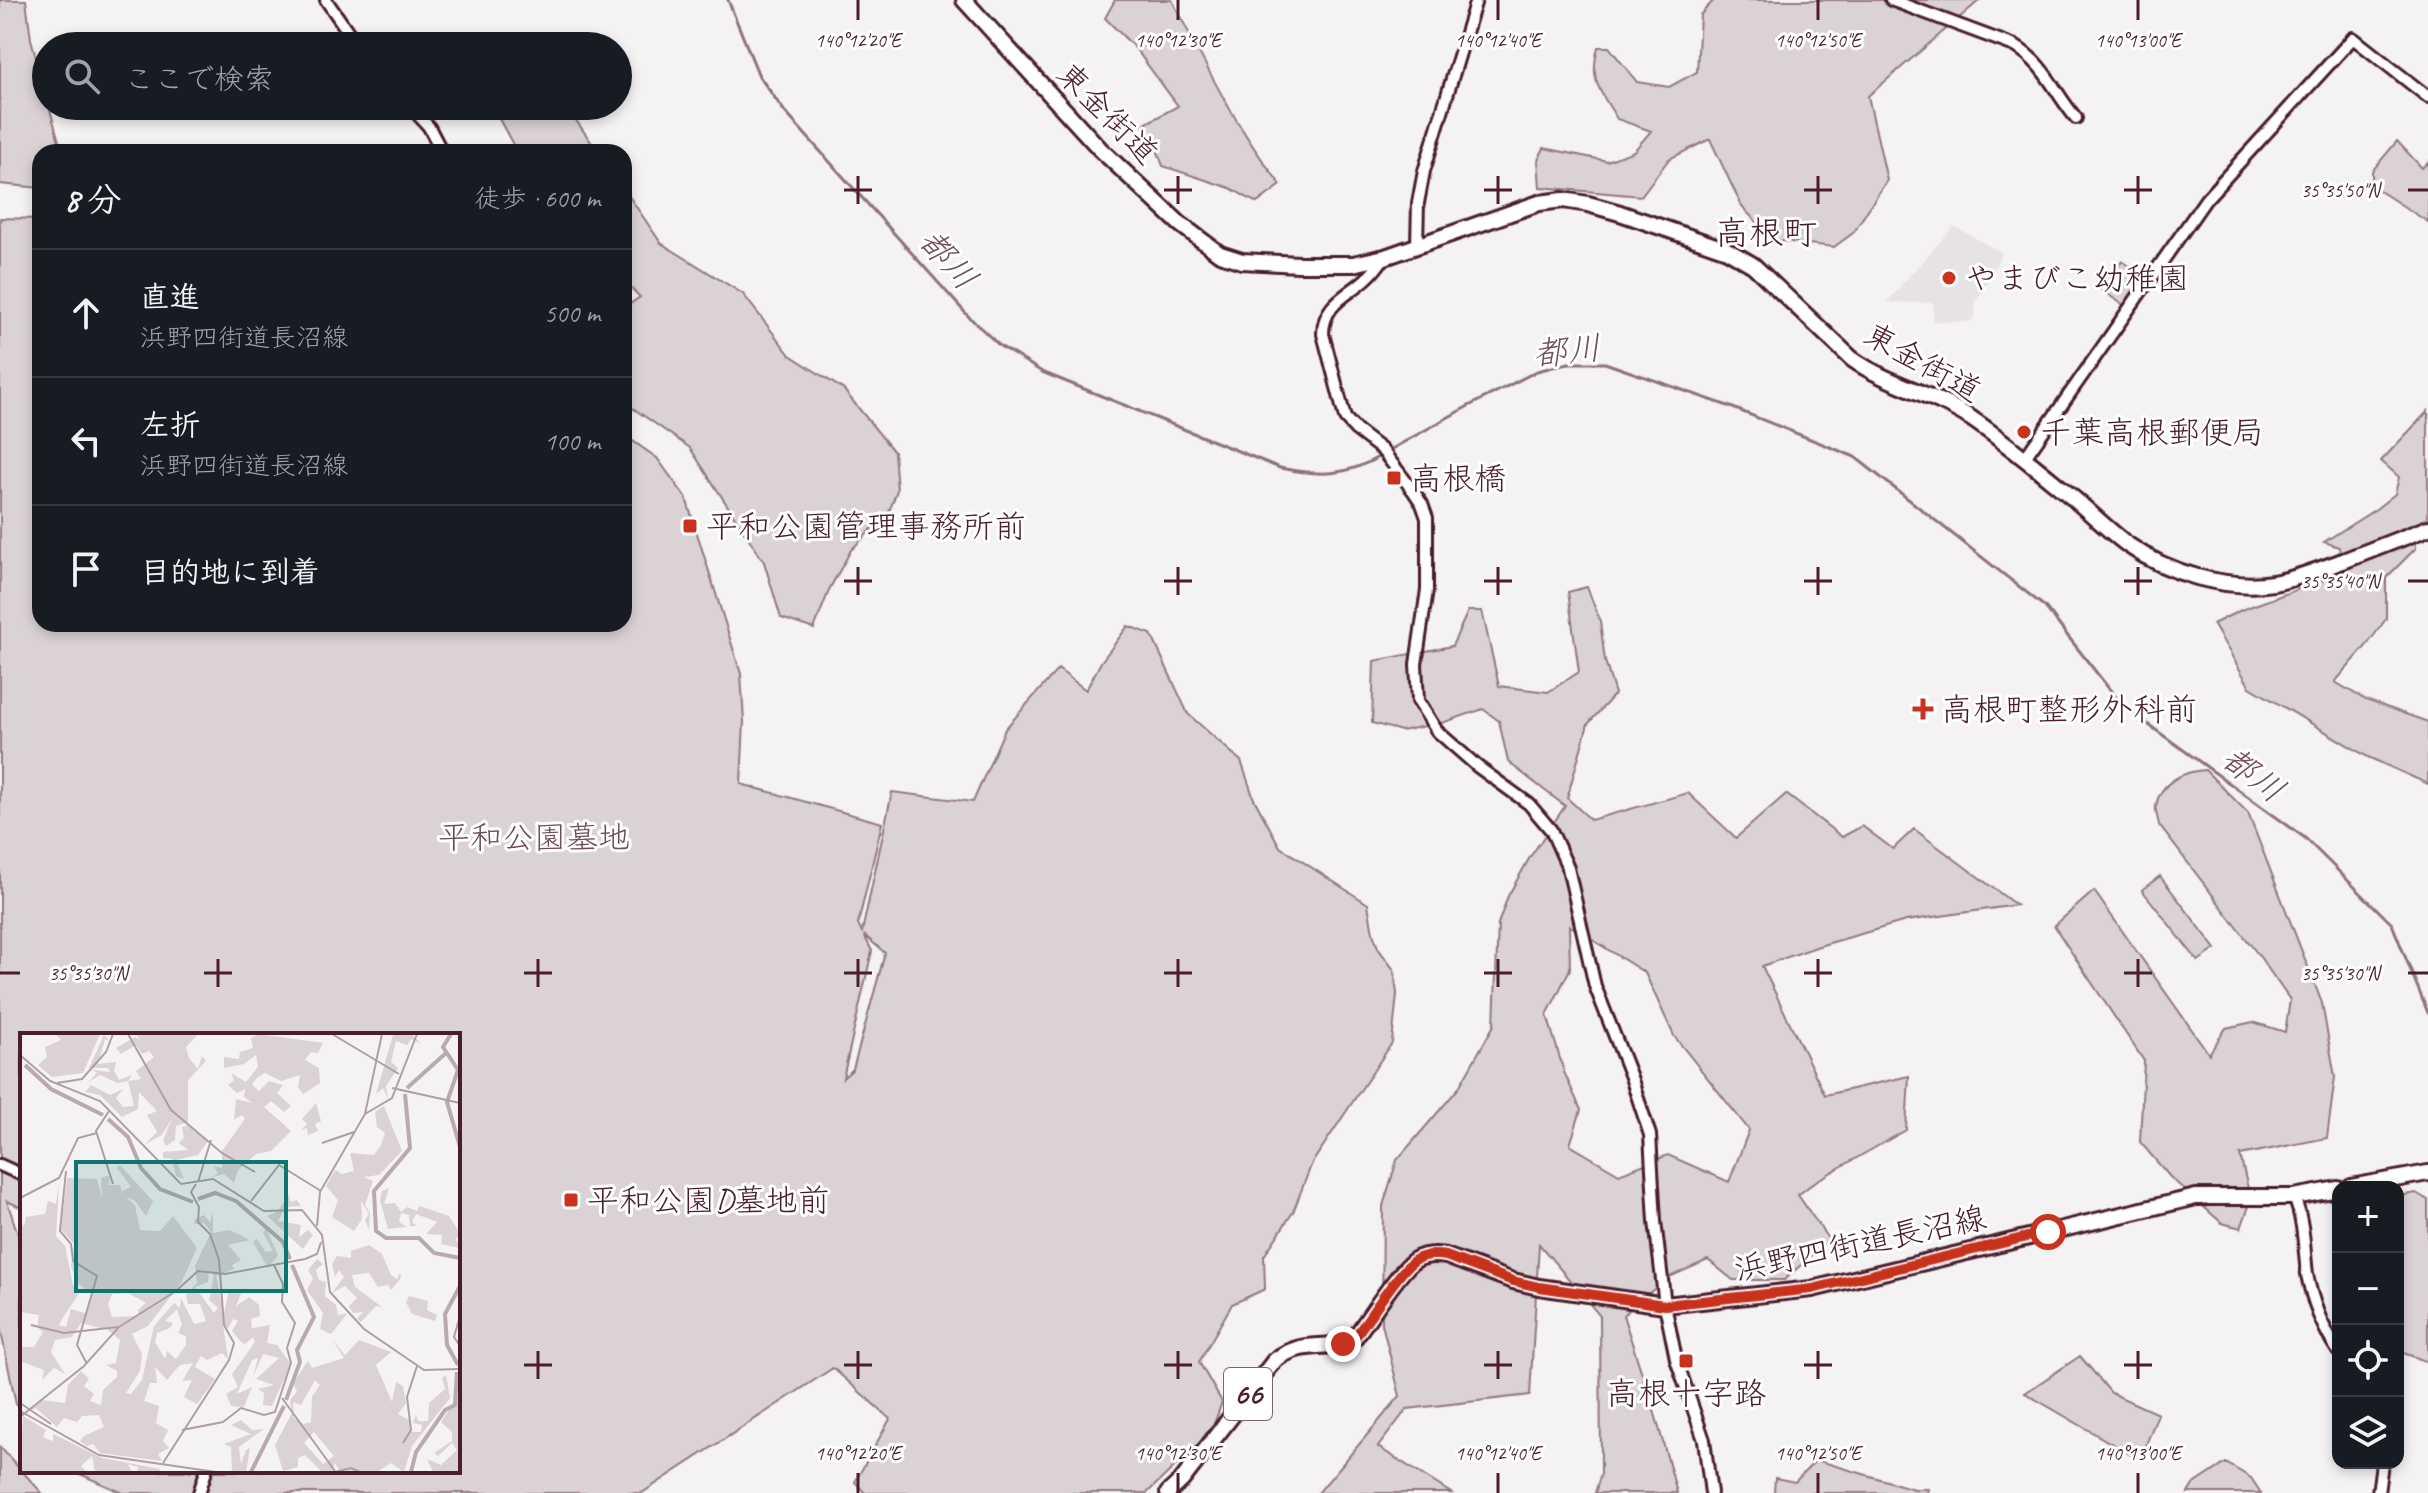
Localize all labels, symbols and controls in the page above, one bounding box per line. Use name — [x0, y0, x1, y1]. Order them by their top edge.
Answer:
text: 140°12'20"E — [815, 28, 904, 53]
text: 140°12'30"E — [1135, 28, 1224, 53]
text: 140°12'40"E — [1455, 28, 1544, 53]
text: 140°12'50"E — [1775, 28, 1864, 53]
text: 140°13'00"E — [2095, 28, 2184, 53]
search box — [32, 32, 632, 120]
icon: search — [60, 54, 104, 98]
street label: 東金街道 — [1048, 54, 1167, 173]
text: ここで検索 — [124, 60, 274, 98]
text: 8 分 — [64, 178, 122, 221]
text: 35°35'50"N — [2301, 178, 2382, 203]
text: 徒歩 · 600 m — [475, 182, 600, 215]
district label: 高根町 — [1715, 211, 1817, 254]
water label: 都川 — [910, 220, 987, 299]
place label: やまびこ幼稚園 — [1965, 258, 2189, 299]
marker: やまびこ幼稚園 — [1940, 269, 1958, 287]
text: 直進 — [140, 278, 200, 316]
icon: ahead — [64, 291, 108, 335]
text: 500 m — [544, 297, 600, 330]
street label: 東金街道 — [1857, 313, 1989, 411]
text: 浜野四街道長沼線 — [140, 321, 348, 354]
water label: 都川 — [1531, 326, 1603, 375]
text: 左折 — [140, 406, 200, 444]
place label: 千葉高根郵便局 — [2040, 412, 2264, 453]
icon: left — [64, 419, 108, 463]
marker: 千葉高根郵便局 — [2015, 423, 2033, 441]
text: 100 m — [544, 425, 600, 458]
text: 浜野四街道長沼線 — [140, 449, 348, 482]
place label: 高根橋 — [1410, 458, 1506, 499]
marker: 高根橋 — [1385, 469, 1403, 487]
place label: 平和公園管理事務所前 — [706, 506, 1026, 547]
marker: 平和公園管理事務所前 — [681, 517, 699, 535]
icon: arrive — [64, 547, 108, 591]
text: 目的地に到着 — [140, 553, 320, 591]
text: 35°35'40"N — [2301, 569, 2382, 594]
place label: 高根町整形外科前 — [1941, 689, 2197, 730]
marker: 高根町整形外科前 — [1912, 698, 1934, 720]
water label: 都川 — [2214, 737, 2294, 812]
park label: 平和公園墓地 — [438, 817, 630, 858]
text: 35°35'30"N — [49, 961, 130, 986]
text: 35°35'30"N — [2301, 961, 2382, 986]
inset map — [20, 1033, 460, 1473]
place label: 平和公園D墓地前 — [587, 1180, 830, 1221]
map controls — [2332, 1181, 2404, 1469]
button: + — [2332, 1181, 2404, 1253]
marker: 平和公園D墓地前 — [562, 1191, 580, 1209]
street label: 浜野四街道長沼線 — [1731, 1197, 1990, 1290]
route start — [2030, 1214, 2066, 1250]
button: − — [2332, 1253, 2404, 1325]
button: locate — [2332, 1325, 2404, 1397]
route end — [1325, 1326, 1361, 1362]
marker: 高根十字路 — [1677, 1352, 1695, 1370]
road number: 66 — [1224, 1368, 1272, 1420]
place label: 高根十字路 — [1606, 1373, 1766, 1414]
button: layers — [2332, 1397, 2404, 1469]
text: 140°12'20"E — [815, 1441, 904, 1466]
text: 140°12'30"E — [1135, 1441, 1224, 1466]
text: 140°12'40"E — [1455, 1441, 1544, 1466]
text: 140°12'50"E — [1775, 1441, 1864, 1466]
text: 140°13'00"E — [2095, 1441, 2184, 1466]

